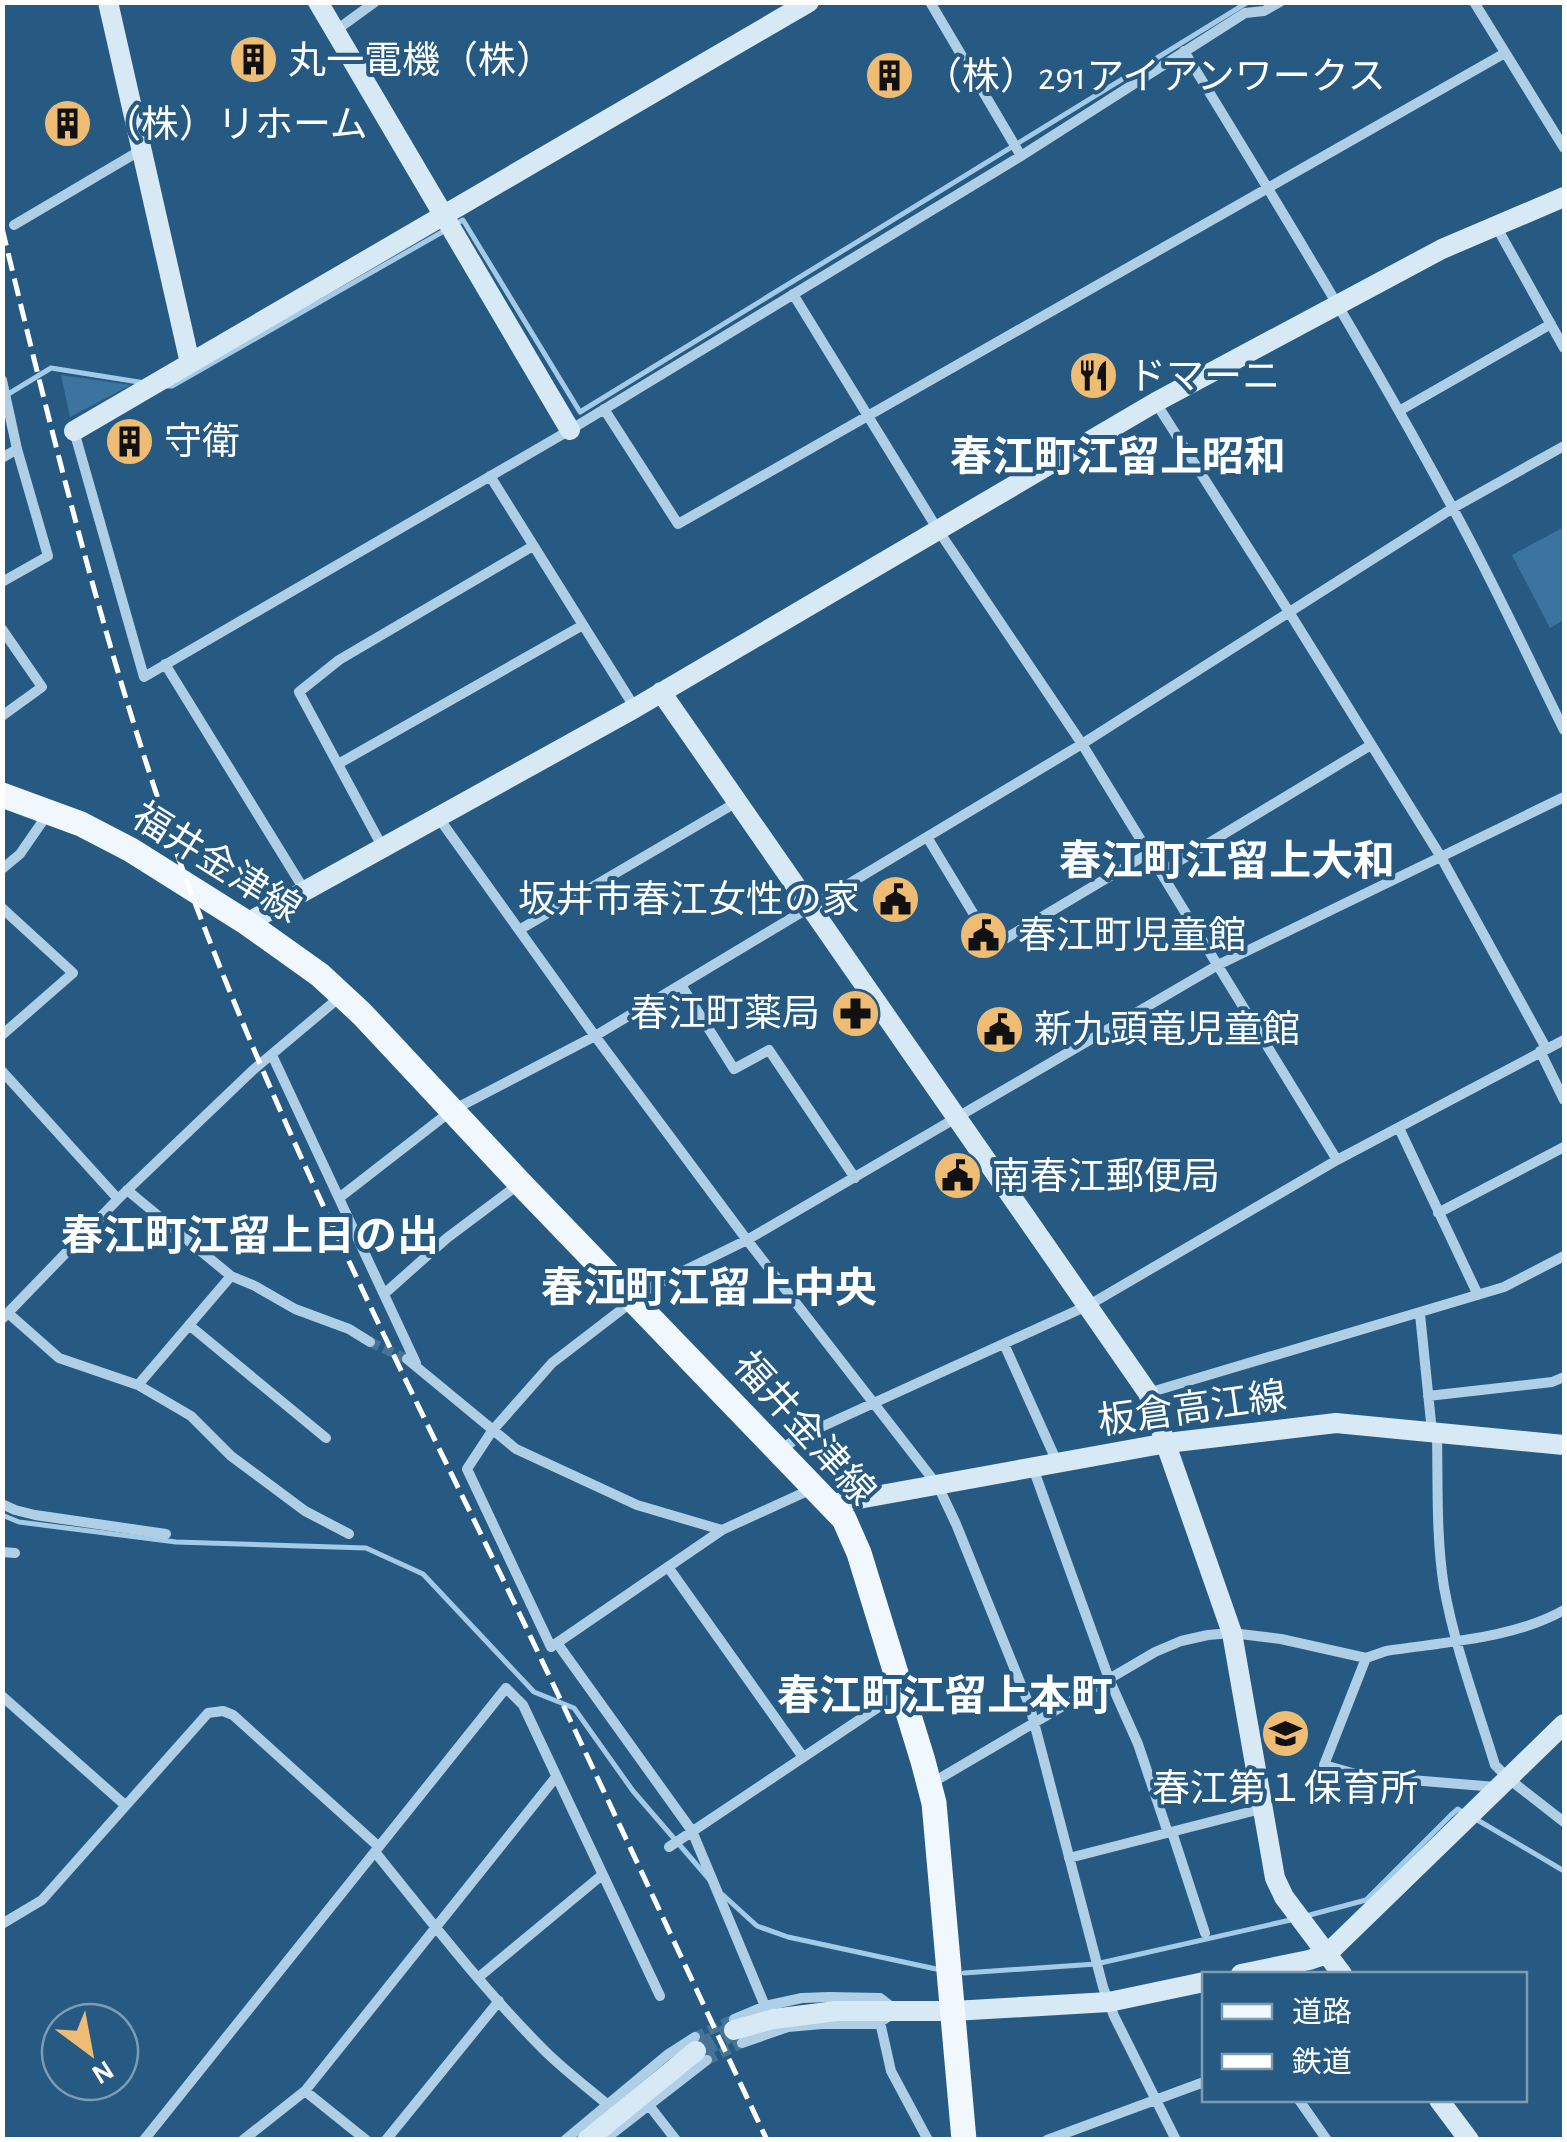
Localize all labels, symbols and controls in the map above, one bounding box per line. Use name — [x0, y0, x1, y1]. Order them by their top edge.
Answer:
building icon: 丸一電機（株） — [227, 34, 279, 86]
place label: 丸一電機（株） — [288, 40, 554, 81]
building icon: （株）291アイアンワークス — [863, 50, 915, 102]
place label: （株）291アイアンワークス — [924, 56, 1386, 97]
building icon: （株）リホーム — [42, 98, 94, 150]
place label: （株）リホーム — [103, 104, 368, 145]
restaurant icon: ドマーニ — [1067, 350, 1119, 402]
place label: ドマーニ — [1128, 359, 1280, 397]
building icon: 守衛 — [103, 415, 155, 467]
place label: 守衛 — [164, 421, 240, 462]
district label: 春江町江留上昭和 — [950, 435, 1286, 479]
street label: 福井金津線 — [125, 795, 308, 930]
district label: 春江町江留上大和 — [1059, 839, 1395, 883]
public building icon: 坂井市春江女性の家 — [869, 873, 921, 925]
place label: 坂井市春江女性の家 — [518, 879, 860, 920]
public building icon: 春江町児童館 — [957, 909, 1009, 961]
place label: 春江町児童館 — [1018, 915, 1246, 956]
pharmacy icon: 春江町薬局 — [829, 987, 881, 1039]
place label: 春江町薬局 — [630, 993, 820, 1034]
public building icon: 新九頭竜児童館 — [973, 1003, 1025, 1055]
place label: 新九頭竜児童館 — [1034, 1010, 1300, 1050]
public building icon: 南春江郵便局 — [931, 1150, 983, 1202]
place label: 南春江郵便局 — [992, 1156, 1220, 1197]
district label: 春江町江留上日の出 — [61, 1214, 439, 1258]
district label: 春江町江留上中央 — [541, 1266, 877, 1310]
street label: 福井金津線 — [726, 1344, 883, 1513]
street label: 板倉高江線 — [1095, 1376, 1289, 1442]
district label: 春江町江留上本町 — [777, 1674, 1113, 1718]
school or university icon: 春江第１保育所 — [1259, 1708, 1311, 1760]
place label: 春江第１保育所 — [1152, 1768, 1418, 1809]
legend — [1202, 1972, 1527, 2102]
text: 道路 — [1292, 1996, 1352, 2028]
north arrow — [40, 2002, 140, 2102]
text: 鉄道 — [1292, 2046, 1352, 2078]
text: N — [87, 2054, 118, 2089]

